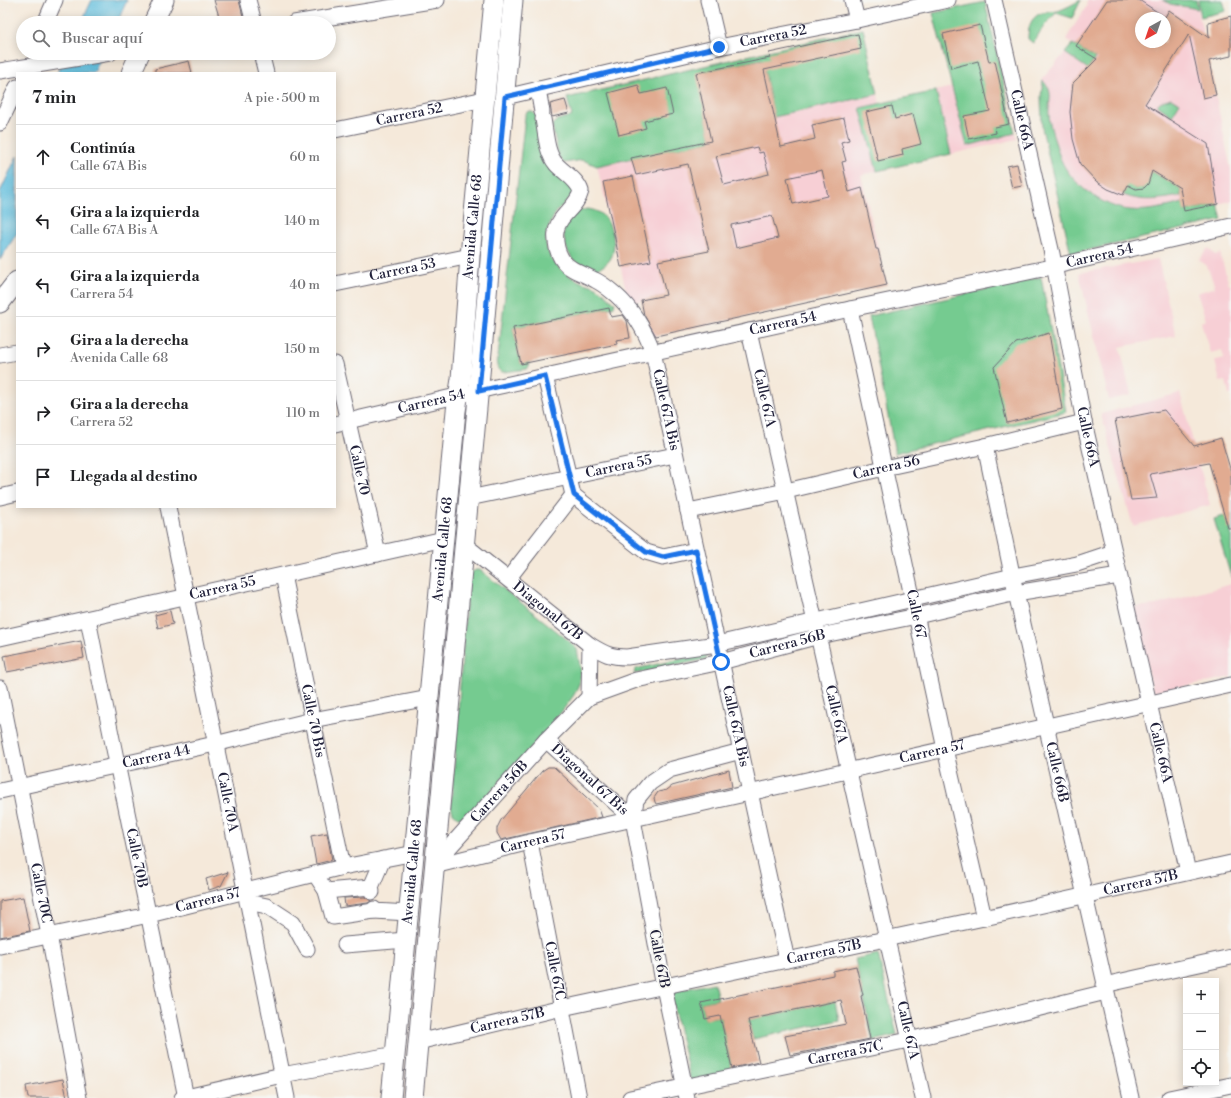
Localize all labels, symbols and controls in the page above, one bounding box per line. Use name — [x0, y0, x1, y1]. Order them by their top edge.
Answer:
north arrow — [1135, 12, 1171, 48]
search box — [16, 16, 336, 60]
street label: Carrera 52 — [738, 21, 808, 52]
icon: search — [30, 27, 52, 49]
text: Buscar aquí — [62, 29, 143, 48]
route end — [710, 38, 728, 56]
text: 7 min — [32, 87, 76, 109]
street label: Calle 66A — [1006, 88, 1037, 152]
text: A pie · 500 m — [244, 90, 320, 106]
street label: Carrera 52 — [374, 99, 444, 130]
text: Continúa — [70, 139, 135, 158]
icon: ahead — [32, 146, 54, 168]
text: 60 m — [289, 149, 320, 165]
text: Calle 67A Bis — [70, 158, 147, 174]
street label: Avenida Calle 68 — [459, 173, 487, 281]
text: Gira a la izquierda — [70, 203, 200, 222]
icon: left — [32, 210, 54, 232]
text: 140 m — [284, 213, 320, 229]
text: Calle 67A Bis A — [70, 222, 159, 238]
street label: Carrera 54 — [1064, 240, 1135, 272]
street label: Carrera 53 — [368, 254, 438, 286]
text: Gira a la izquierda — [70, 267, 200, 286]
icon: left — [32, 274, 54, 296]
text: 40 m — [290, 277, 320, 293]
text: Carrera 54 — [70, 286, 133, 302]
street label: Carrera 54 — [748, 308, 818, 340]
text: Gira a la derecha — [70, 331, 189, 350]
icon: right — [32, 338, 54, 360]
text: 150 m — [285, 341, 320, 357]
text: Avenida Calle 68 — [70, 350, 168, 366]
street label: Calle 67A Bis — [648, 367, 683, 452]
street label: Calle 67A — [749, 367, 780, 430]
street label: Carrera 54 — [396, 385, 467, 418]
text: Gira a la derecha — [70, 395, 189, 414]
icon: right — [32, 402, 54, 424]
text: 110 m — [286, 405, 320, 421]
street label: Calle 66A — [1072, 405, 1103, 469]
text: Carrera 52 — [70, 414, 133, 430]
street label: Calle 70 — [345, 443, 373, 497]
street label: Carrera 55 — [584, 451, 654, 482]
street label: Carrera 56 — [851, 451, 922, 484]
icon: arrive — [32, 466, 54, 488]
text: Llegada al destino — [70, 467, 198, 486]
street label: Avenida Calle 68 — [429, 496, 457, 604]
street label: Carrera 55 — [188, 572, 258, 605]
street label: Diagonal 67B — [509, 578, 587, 645]
street label: Calle 67 — [902, 588, 930, 640]
street label: Carrera 56B — [747, 626, 827, 663]
route start — [712, 653, 730, 671]
street label: Calle 70 Bis — [297, 683, 329, 759]
street label: Calle 67A — [821, 683, 851, 746]
street label: Calle 67A Bis — [718, 684, 753, 769]
street label: Calle 66A — [1145, 721, 1176, 785]
street label: Carrera 57 — [898, 736, 966, 768]
street label: Diagonal 67 Bis — [547, 740, 632, 819]
street label: Calle 66B — [1041, 740, 1072, 804]
street label: Carrera 44 — [121, 741, 192, 773]
street label: Carrera 56B — [467, 757, 532, 827]
street label: Calle 70A — [213, 771, 242, 834]
street label: Avenida Calle 68 — [398, 819, 426, 927]
street label: Carrera 57 — [499, 825, 567, 858]
street label: Calle 70B — [122, 826, 152, 890]
street label: Calle 70C — [26, 862, 55, 925]
street label: Carrera 57B — [1102, 866, 1180, 900]
street label: Carrera 57 — [174, 884, 242, 917]
street label: Calle 67B — [644, 928, 674, 990]
street label: Carrera 57B — [785, 935, 863, 969]
street label: Calle 67C — [540, 940, 569, 1002]
map controls — [1183, 978, 1219, 1086]
button: + — [1183, 978, 1219, 1014]
street label: Calle 67A — [892, 999, 923, 1062]
street label: Carrera 57B — [468, 1003, 547, 1038]
button: − — [1183, 1014, 1219, 1050]
street label: Carrera 57C — [806, 1037, 884, 1070]
button: locate — [1183, 1050, 1219, 1086]

